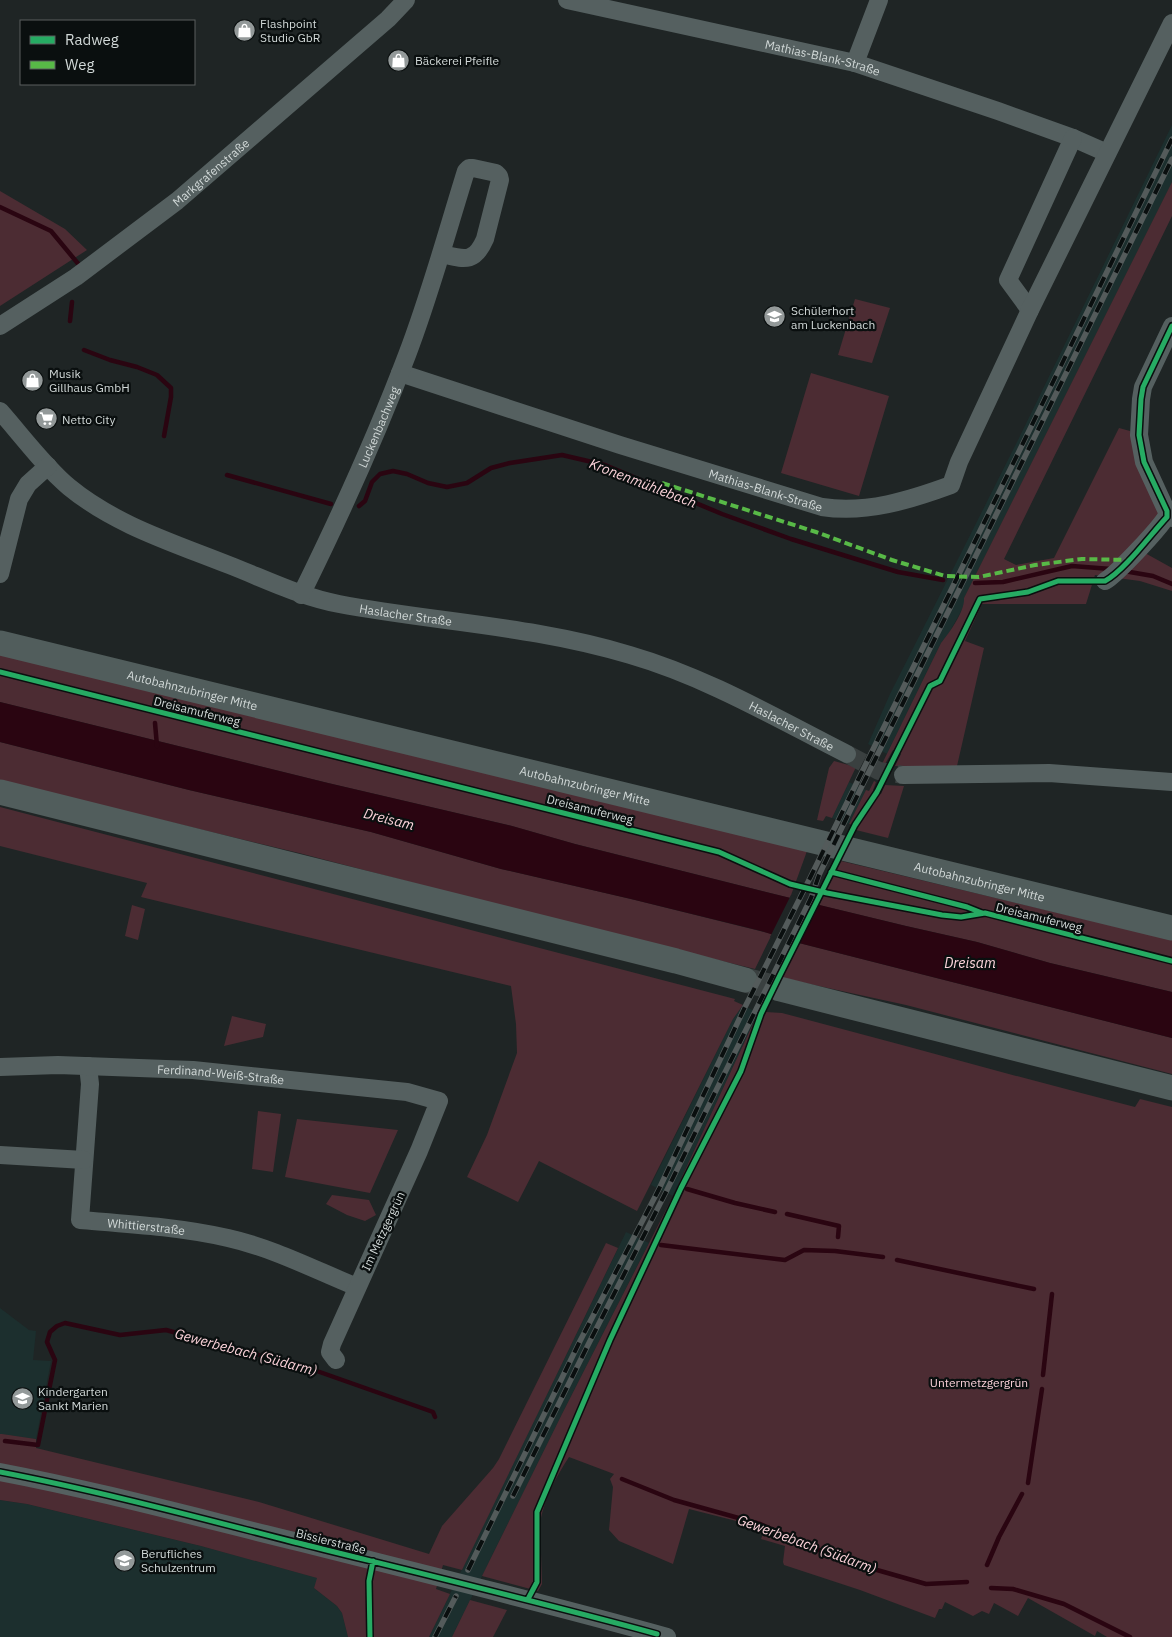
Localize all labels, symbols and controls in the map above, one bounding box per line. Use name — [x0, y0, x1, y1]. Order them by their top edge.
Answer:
place label: Flashpoint Studio GbR — [260, 16, 321, 45]
shop icon: Flashpoint Studio GbR — [232, 18, 256, 42]
legend — [20, 20, 195, 85]
text: Radweg — [65, 30, 119, 49]
street label: Mathias-Blank-Straße — [764, 36, 883, 79]
shop icon: Bäckerei Pfeifle — [387, 48, 411, 72]
place label: Bäckerei Pfeifle — [415, 53, 500, 68]
text: Weg — [65, 55, 94, 74]
street label: Markgrafenstraße — [169, 135, 252, 209]
place label: Schülerhort am Luckenbach — [791, 303, 875, 332]
school or university icon: Schülerhort am Luckenbach — [763, 305, 787, 329]
place label: Musik Gillhaus GmbH — [49, 366, 130, 395]
shop icon: Musik Gillhaus GmbH — [21, 368, 45, 392]
street label: Luckenbachweg — [354, 383, 402, 470]
supermarket icon: Netto City — [34, 407, 58, 431]
place label: Netto City — [62, 412, 116, 427]
water label: Kronenmühlebach — [587, 454, 699, 512]
street label: Mathias-Blank-Straße — [707, 465, 825, 514]
street label: Haslacher Straße — [358, 600, 453, 628]
street label: Autobahnzubringer Mitte — [126, 667, 260, 713]
street label: Dreisamuferweg — [152, 693, 242, 729]
street label: Haslacher Straße — [747, 697, 837, 754]
street label: Autobahnzubringer Mitte — [518, 762, 652, 808]
street label: Dreisamuferweg — [545, 791, 635, 827]
water label: Dreisam — [362, 804, 416, 834]
street label: Autobahnzubringer Mitte — [913, 858, 1047, 904]
street label: Dreisamuferweg — [994, 899, 1084, 935]
water label: Dreisam — [944, 954, 996, 972]
street label: Ferdinand-Weiß-Straße — [157, 1061, 285, 1087]
street label: Im Metzgergrün — [358, 1189, 408, 1273]
street label: Whittierstraße — [107, 1215, 186, 1238]
water label: Gewerbebach (Südarm) — [173, 1324, 319, 1380]
park label: Untermetzgergrün — [930, 1375, 1028, 1390]
place label: Kindergarten Sankt Marien — [38, 1384, 108, 1413]
school or university icon: Kindergarten Sankt Marien — [10, 1386, 34, 1410]
water label: Gewerbebach (Südarm) — [735, 1510, 879, 1578]
street label: Bissierstraße — [295, 1525, 368, 1557]
place label: Berufliches Schulzentrum — [141, 1546, 216, 1575]
school or university icon: Berufliches Schulzentrum — [113, 1548, 137, 1572]

